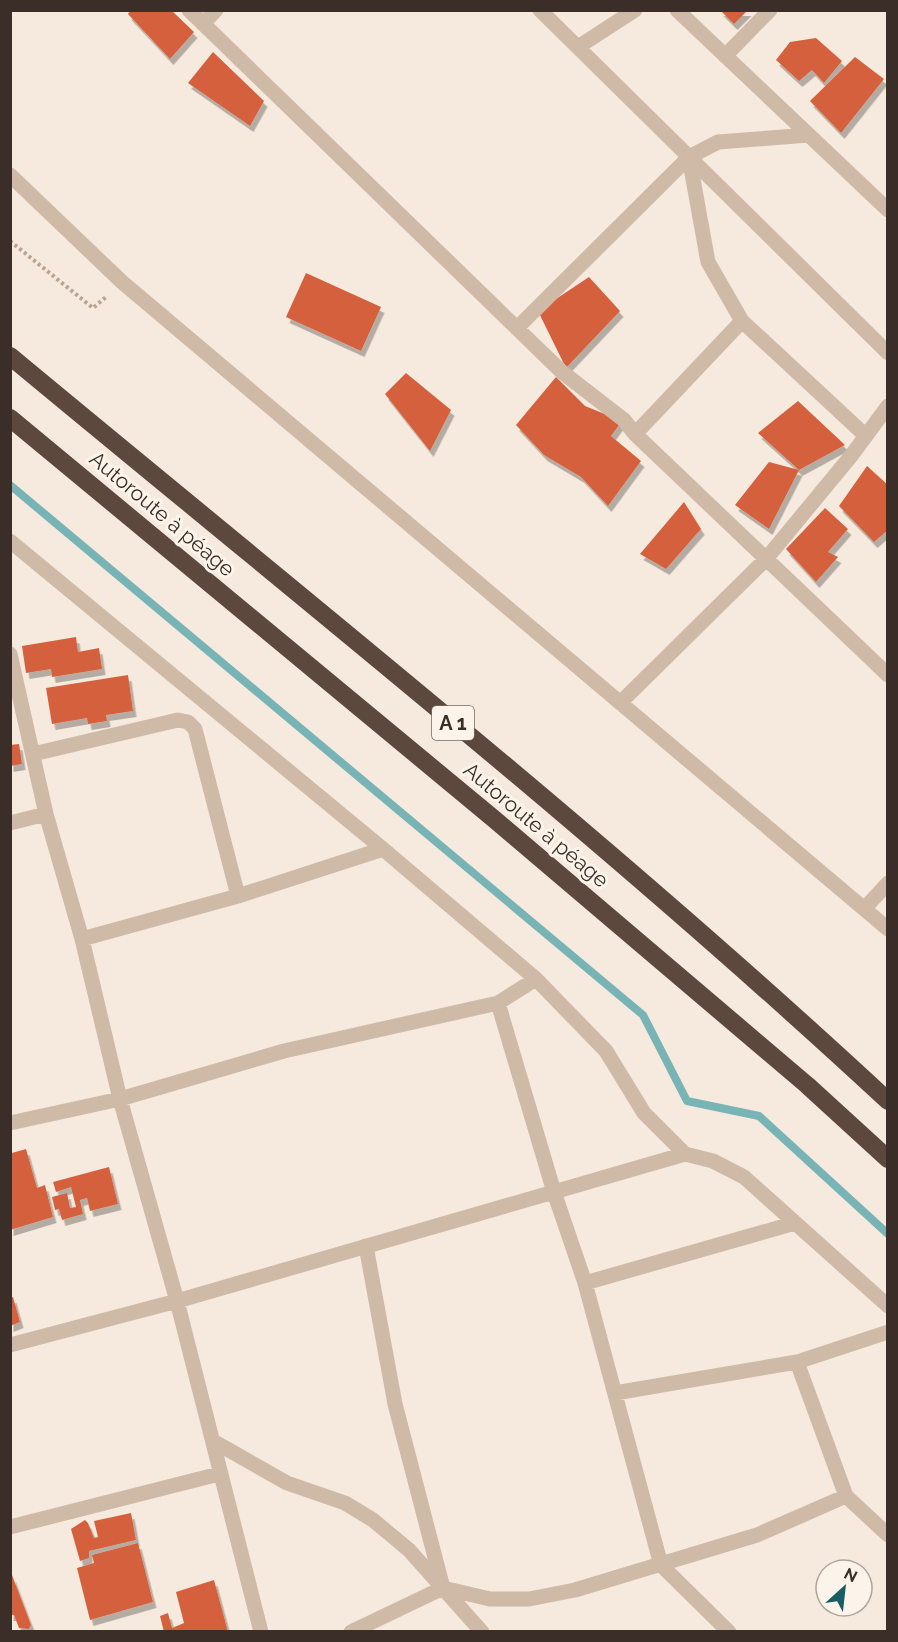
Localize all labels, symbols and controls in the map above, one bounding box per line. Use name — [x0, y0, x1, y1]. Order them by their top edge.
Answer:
street label: Autoroute à péage — [85, 446, 240, 581]
road number: A 1 — [432, 706, 474, 740]
street label: Autoroute à péage — [459, 757, 614, 892]
north arrow — [814, 1558, 874, 1618]
text: N — [841, 1564, 860, 1586]

